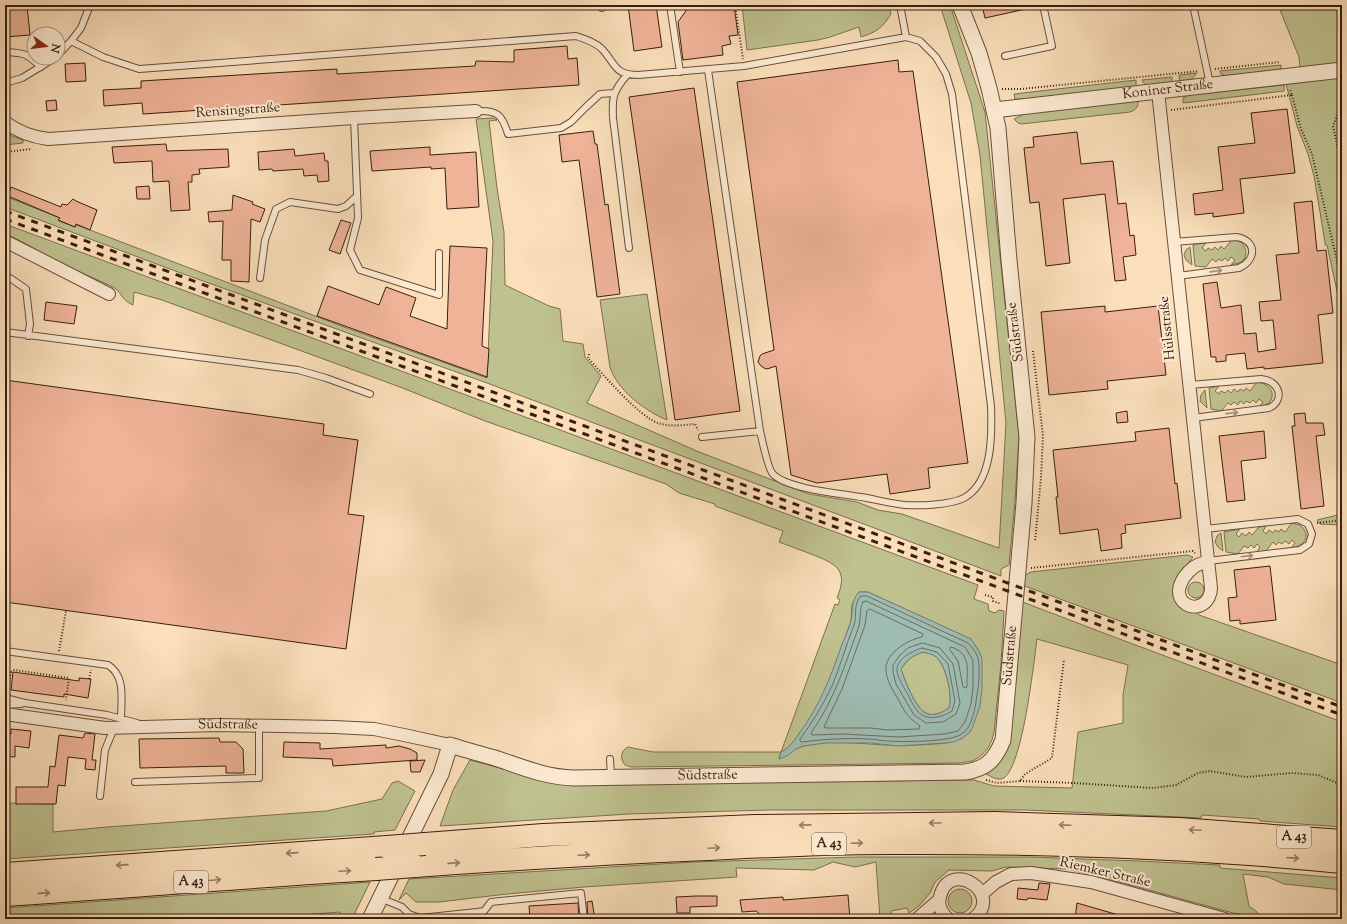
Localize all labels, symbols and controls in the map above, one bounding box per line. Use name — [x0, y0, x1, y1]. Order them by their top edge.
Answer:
north arrow — [26, 26, 66, 66]
text: N — [46, 41, 64, 55]
street label: Koniner Straße — [1121, 75, 1214, 105]
street label: Rensingstraße — [195, 98, 281, 124]
one-way arrow — [1210, 267, 1223, 275]
street label: Hülsstraße — [1155, 295, 1181, 361]
street label: Südstraße — [1002, 301, 1030, 363]
one-way arrow — [1225, 409, 1238, 417]
one-way arrow — [1240, 553, 1253, 560]
street label: Südstraße — [998, 625, 1023, 687]
street label: Südstraße — [198, 715, 258, 736]
street label: Südstraße — [677, 765, 738, 786]
one-way arrow — [929, 819, 942, 827]
one-way arrow — [799, 821, 812, 829]
one-way arrow — [1059, 821, 1072, 829]
one-way arrow — [1189, 826, 1202, 834]
road number: A 43 — [1277, 826, 1311, 848]
road number: A 43 — [812, 833, 846, 855]
one-way arrow — [850, 840, 863, 847]
one-way arrow — [707, 845, 720, 852]
one-way arrow — [286, 849, 299, 857]
one-way arrow — [577, 851, 590, 858]
street label: Riemker Straße — [1057, 853, 1153, 893]
one-way arrow — [1286, 854, 1299, 861]
one-way arrow — [447, 859, 460, 866]
one-way arrow — [116, 862, 129, 869]
one-way arrow — [338, 867, 351, 874]
road number: A 43 — [174, 871, 208, 893]
one-way arrow — [208, 876, 221, 884]
one-way arrow — [37, 889, 50, 896]

